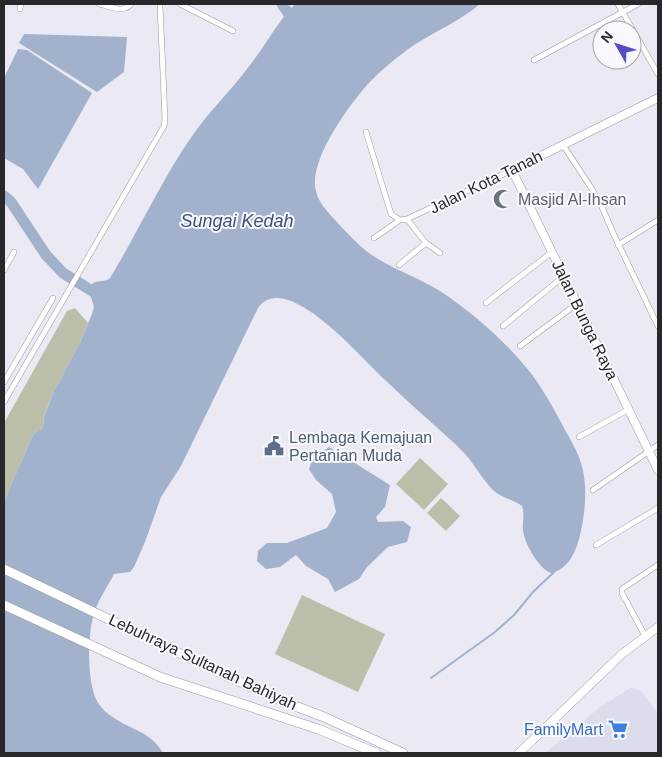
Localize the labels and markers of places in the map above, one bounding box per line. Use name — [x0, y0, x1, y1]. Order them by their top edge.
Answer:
mosque icon: Masjid Al-Ihsan — [492, 188, 514, 210]
place label: Masjid Al-Ihsan — [518, 191, 627, 208]
place label: Lembaga Kemajuan Pertanian Muda — [289, 429, 432, 464]
public building icon: Lembaga Kemajuan Pertanian Muda — [263, 435, 285, 457]
supermarket icon: FamilyMart — [607, 718, 629, 740]
place label: FamilyMart — [524, 721, 604, 738]

